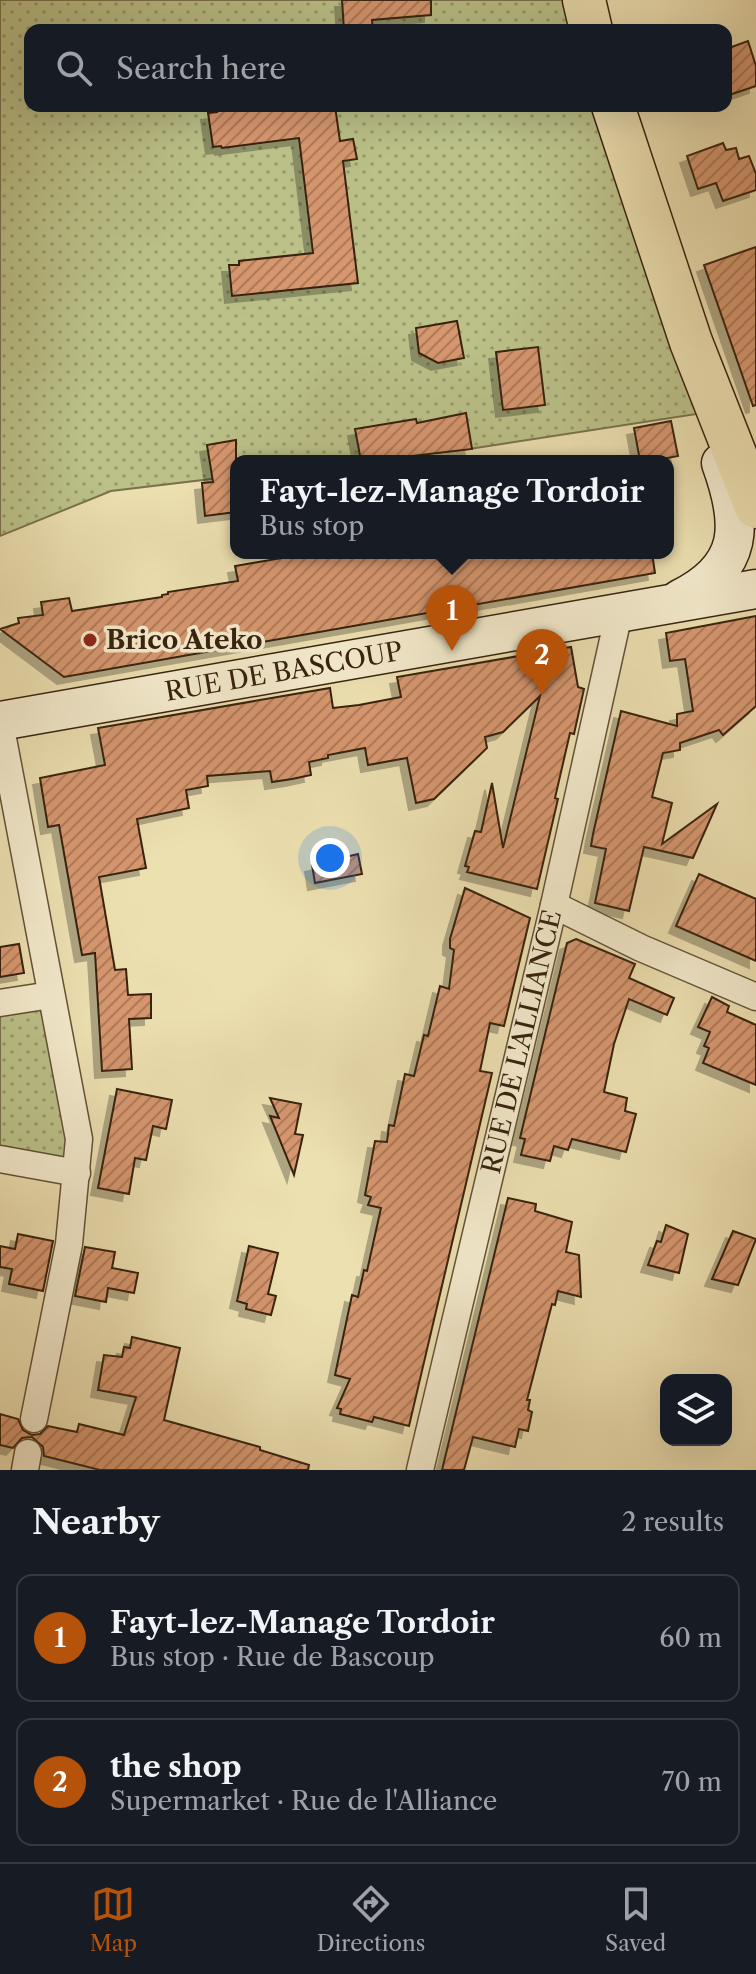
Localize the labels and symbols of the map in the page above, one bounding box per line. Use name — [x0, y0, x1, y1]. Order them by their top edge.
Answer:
pin: 1 — [426, 585, 478, 651]
place label: Brico Ateko — [106, 624, 262, 656]
pin: 2 — [516, 629, 568, 695]
marker: Brico Ateko — [81, 631, 99, 649]
street label: RUE DE BASCOUP — [162, 635, 405, 708]
your location — [310, 838, 350, 878]
street label: RUE DE L'ALLIANCE — [475, 907, 568, 1177]

